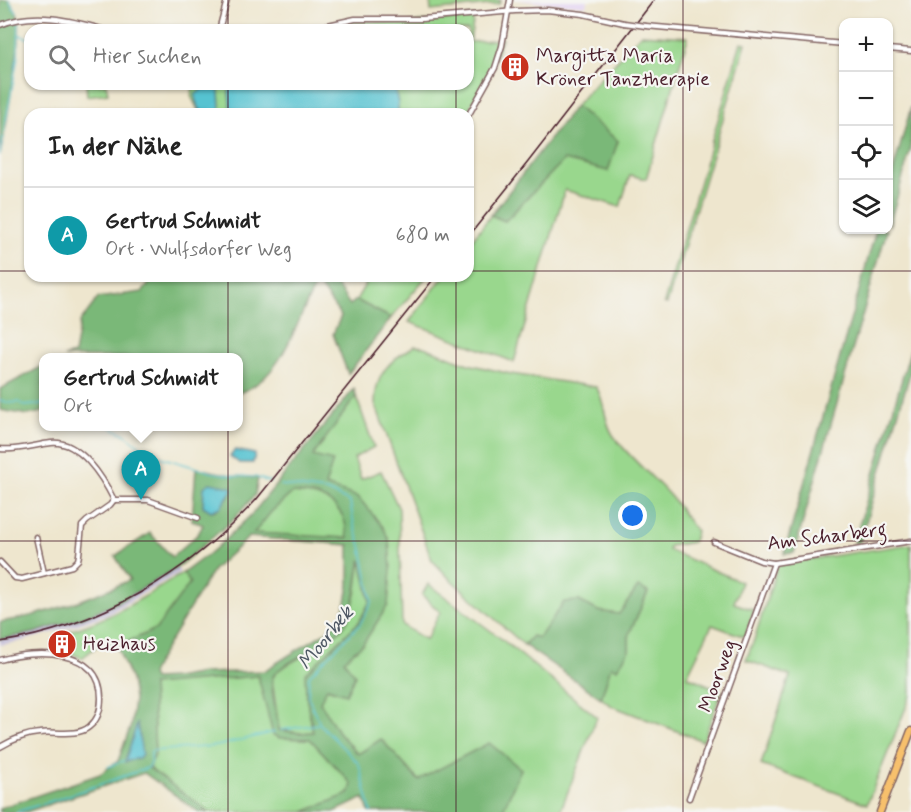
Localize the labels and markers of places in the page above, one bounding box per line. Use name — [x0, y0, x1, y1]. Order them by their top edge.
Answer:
place label: Margitta Maria Kröner Tanztherapie — [536, 43, 710, 93]
building icon: Margitta Maria Kröner Tanztherapie — [499, 51, 531, 83]
pin: A — [122, 450, 160, 500]
building icon: Heizhaus — [46, 628, 78, 660]
place label: Heizhaus — [83, 631, 156, 658]

